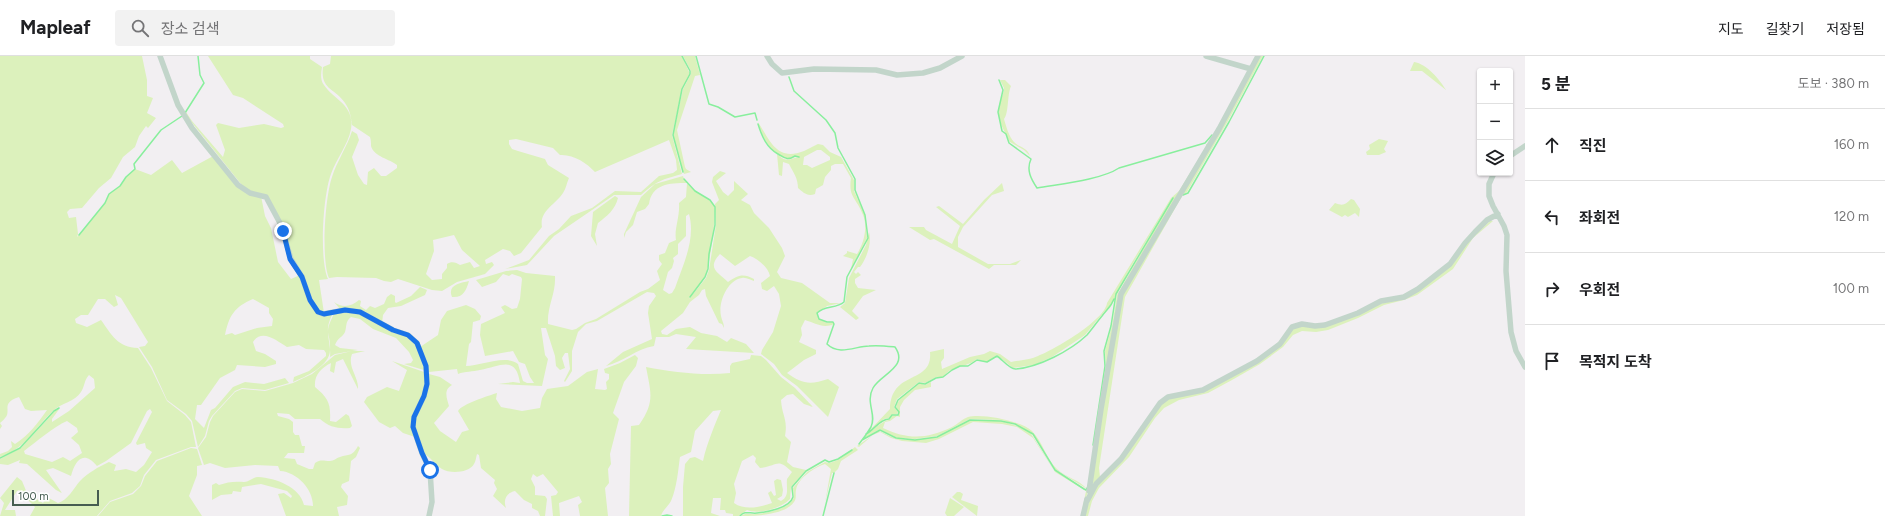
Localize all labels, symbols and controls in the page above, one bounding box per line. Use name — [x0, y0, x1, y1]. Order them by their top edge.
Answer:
search box — [115, 10, 395, 46]
text: Mapleaf — [20, 16, 91, 39]
icon: search — [129, 17, 151, 39]
text: 장소 검색 — [161, 20, 220, 38]
text: 지도 — [1718, 21, 1744, 38]
text: 길찾기 — [1766, 21, 1804, 38]
text: 저장됨 — [1826, 21, 1865, 38]
map controls — [1477, 68, 1513, 176]
button: + — [1477, 68, 1513, 104]
text: 5 분 — [1541, 74, 1571, 94]
text: 도보 · 380 m — [1798, 76, 1869, 91]
button: − — [1477, 104, 1513, 140]
icon: ahead — [1541, 134, 1563, 156]
text: 직진 — [1579, 137, 1607, 155]
text: 160 m — [1834, 137, 1869, 152]
button: layers — [1477, 140, 1513, 176]
icon: left — [1541, 206, 1563, 228]
text: 좌회전 — [1579, 209, 1620, 227]
text: 120 m — [1834, 209, 1869, 224]
route end — [274, 222, 292, 240]
icon: right — [1541, 278, 1563, 300]
text: 우회전 — [1579, 281, 1620, 299]
text: 100 m — [1833, 281, 1869, 296]
icon: arrive — [1541, 350, 1563, 372]
text: 목적지 도착 — [1579, 353, 1652, 371]
route start — [421, 461, 439, 479]
scale bar — [12, 488, 99, 507]
text: 100 m — [18, 490, 49, 503]

